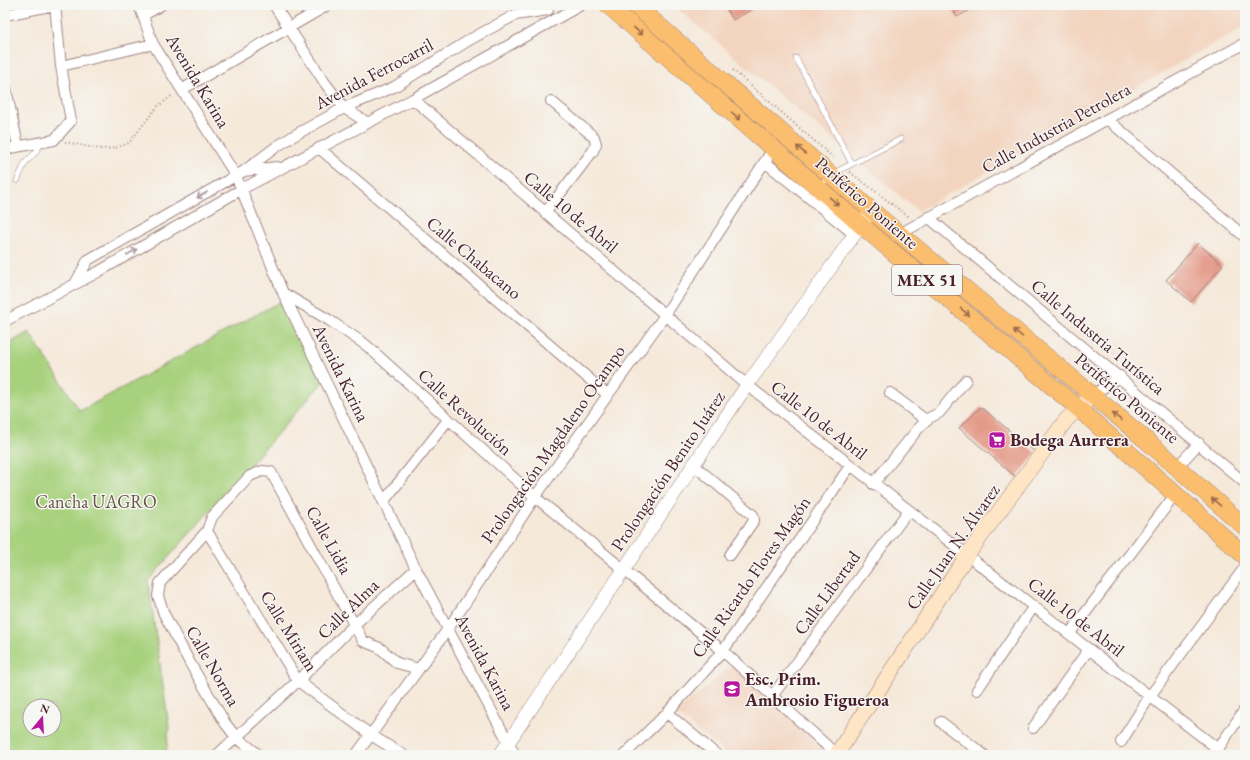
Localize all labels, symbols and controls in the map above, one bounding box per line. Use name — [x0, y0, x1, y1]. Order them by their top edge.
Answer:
one-way arrow — [632, 26, 643, 35]
street label: Avenida Karina — [161, 29, 236, 133]
street label: Avenida Ferrocarril — [310, 33, 437, 115]
street label: Calle Industria Petrolera — [977, 77, 1135, 178]
one-way arrow — [730, 111, 741, 120]
one-way arrow — [796, 145, 806, 154]
street label: Periférico Poniente — [811, 151, 924, 254]
street label: Calle 10 de Abril — [519, 165, 623, 258]
one-way arrow — [196, 192, 208, 200]
one-way arrow — [829, 196, 839, 206]
street label: Calle Chabacano — [422, 211, 527, 304]
one-way arrow — [126, 248, 138, 256]
road number: MEX 51 — [892, 265, 962, 295]
street label: Calle Industria Turística — [1027, 274, 1171, 400]
one-way arrow — [960, 308, 970, 317]
street label: Avenida Karina — [307, 319, 375, 426]
one-way arrow — [1012, 329, 1023, 338]
street label: Prolongación Magdaleno Ocampo — [475, 340, 630, 547]
street label: Periférico Poniente — [1070, 347, 1184, 448]
street label: Calle Revolución — [413, 363, 518, 460]
street label: Calle 10 de Abril — [766, 375, 872, 464]
street label: Prolongación Benito Juárez — [605, 386, 730, 555]
one-way arrow — [1112, 412, 1123, 421]
place label: Bodega Aurrera — [1010, 428, 1129, 451]
supermarket icon: Bodega Aurrera — [987, 430, 1007, 450]
street label: Calle Juan N. Álvarez — [901, 479, 1005, 614]
park label: Cancha UAGRO — [35, 490, 157, 513]
street label: Calle Ricardo Flores Magón — [686, 491, 816, 662]
one-way arrow — [1211, 497, 1221, 506]
street label: Calle Lidia — [301, 501, 358, 579]
street label: Calle Libertad — [788, 545, 865, 639]
street label: Calle 10 de Abril — [1023, 572, 1129, 661]
street label: Calle Alma — [312, 573, 384, 644]
street label: Calle Miriam — [255, 586, 323, 676]
street label: Avenida Karina — [450, 609, 521, 715]
street label: Calle Norma — [181, 621, 246, 711]
place label: Esc. Prim. Ambrosio Figueroa — [744, 667, 889, 711]
school or university icon: Esc. Prim. Ambrosio Figueroa — [722, 679, 742, 699]
north arrow — [22, 698, 62, 738]
text: N — [39, 700, 52, 717]

